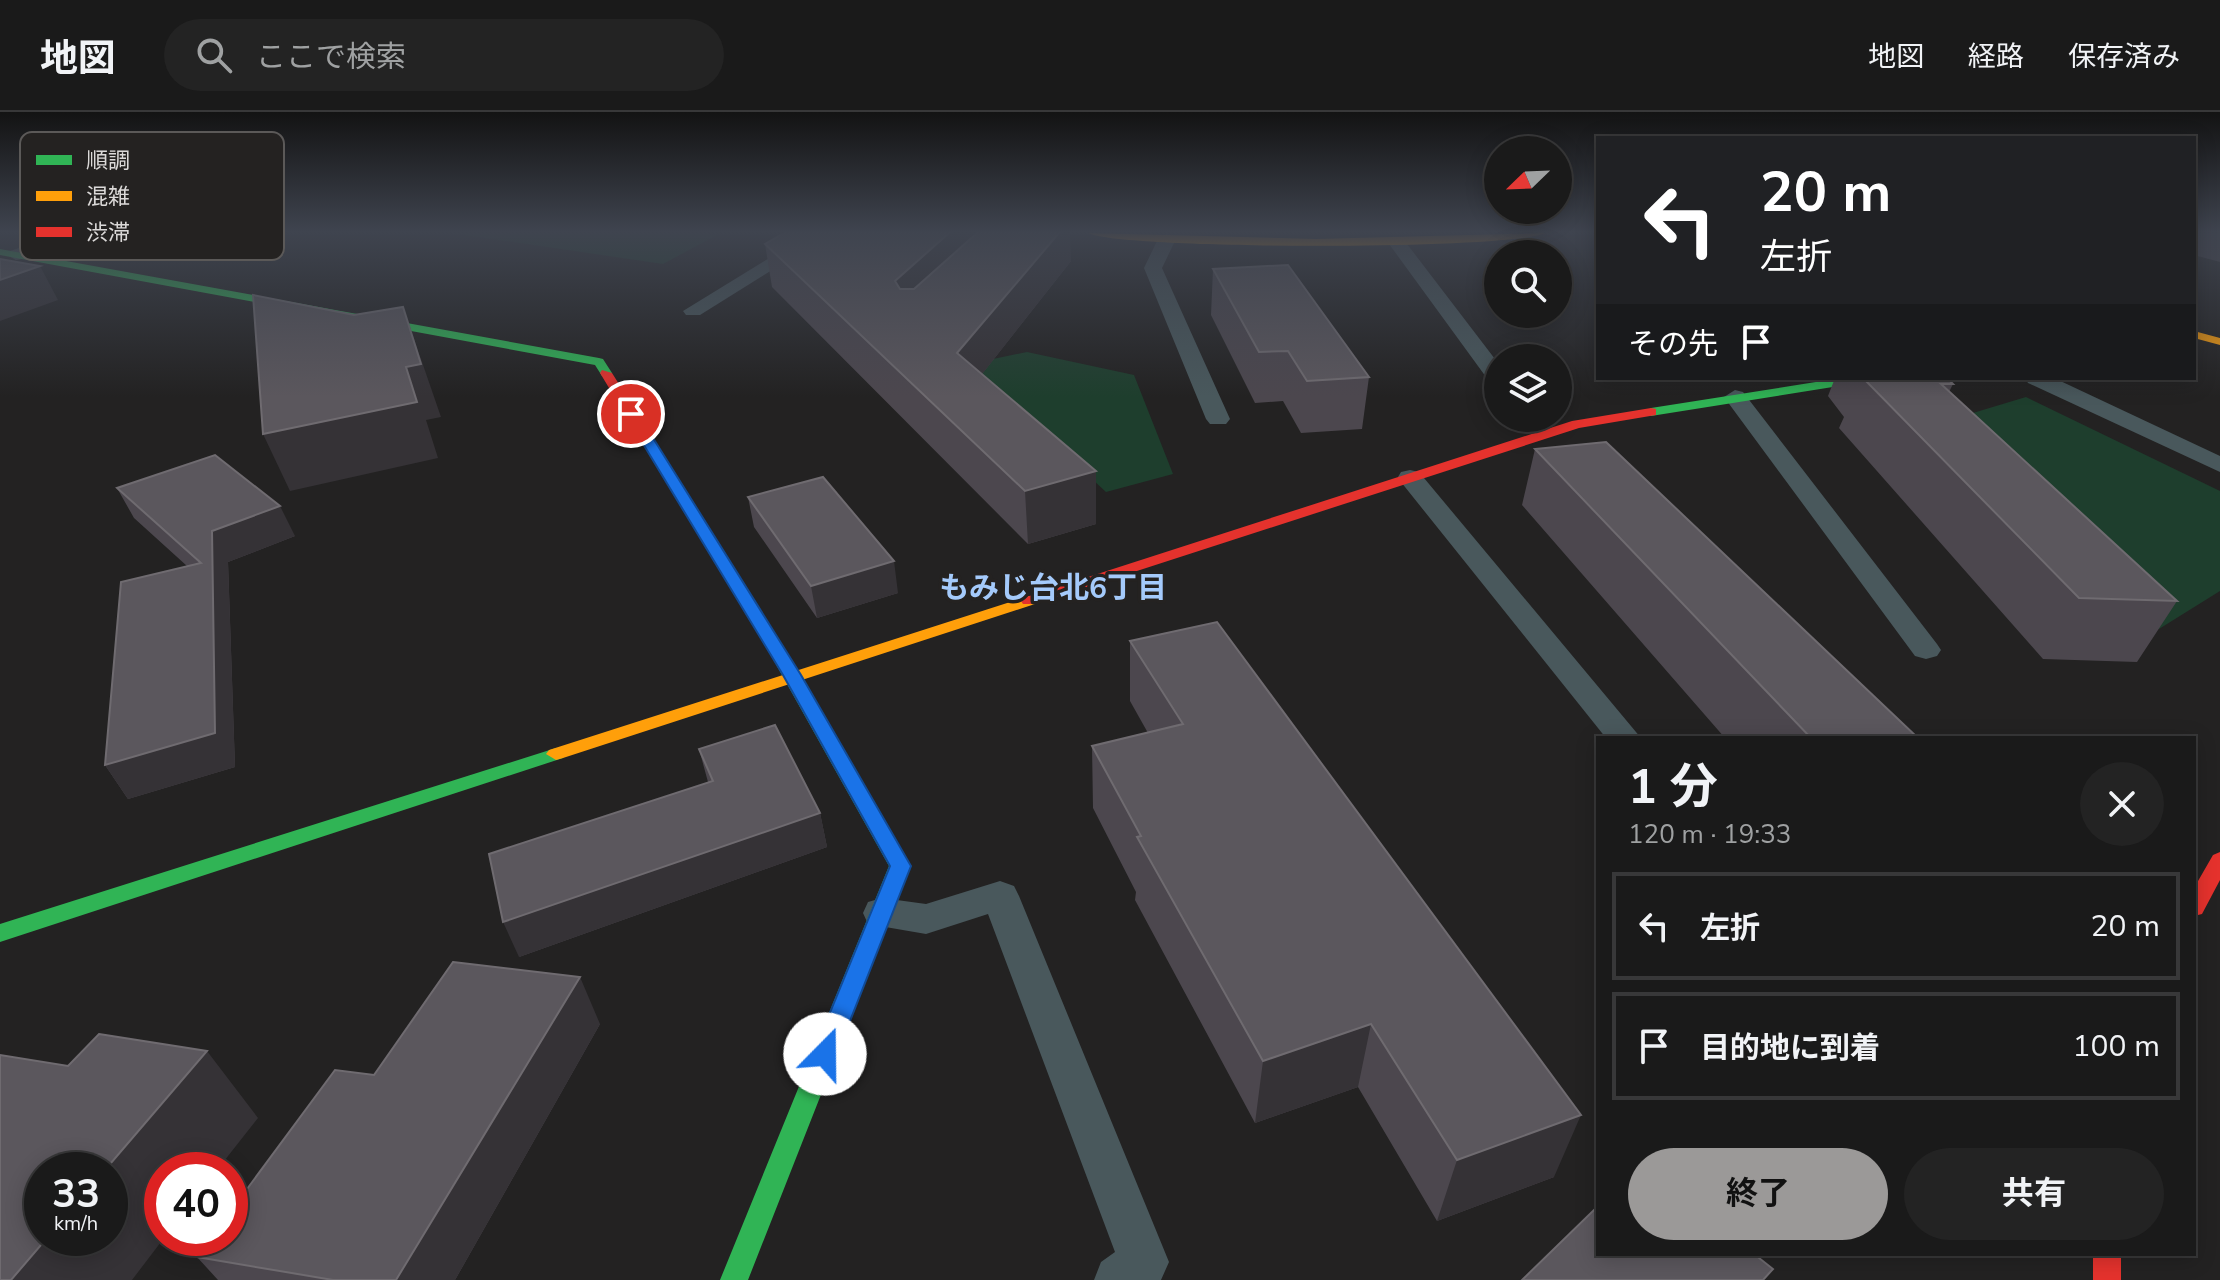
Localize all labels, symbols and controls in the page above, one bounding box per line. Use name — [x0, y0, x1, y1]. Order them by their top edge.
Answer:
search box — [164, 19, 724, 91]
text: 地図 — [40, 33, 116, 84]
icon: search — [192, 33, 236, 77]
text: ここで検索 — [256, 37, 406, 78]
text: 地図 — [1868, 38, 1924, 76]
text: 経路 — [1968, 38, 2024, 76]
text: 保存済み — [2068, 38, 2180, 76]
legend — [20, 132, 284, 260]
north arrow — [1484, 136, 1572, 224]
map controls — [1484, 136, 1572, 432]
text: 順調 — [86, 146, 130, 176]
text: 20 m — [1760, 154, 1891, 231]
icon: left — [1628, 168, 1732, 272]
text: 混雑 — [86, 182, 130, 212]
text: 渋滞 — [86, 218, 130, 248]
text: 左折 — [1760, 233, 1832, 282]
button: search — [1484, 240, 1572, 328]
icon: arrive — [1734, 320, 1778, 364]
text: その先 — [1628, 324, 1718, 365]
button: layers — [1484, 344, 1572, 432]
pin — [597, 380, 665, 448]
icon: arrive — [609, 392, 653, 436]
district label: もみじ台北6丁目 — [939, 568, 1167, 609]
text: 1 分 — [1628, 754, 1718, 820]
button: close — [2080, 762, 2164, 846]
text: 120 m · 19:33 — [1628, 817, 1791, 852]
icon: left — [1632, 904, 1676, 948]
text: 20 m — [2091, 906, 2160, 947]
text: 左折 — [1700, 908, 1760, 949]
position arrow — [783, 1012, 867, 1096]
icon: arrive — [1632, 1024, 1676, 1068]
text: 100 m — [2073, 1026, 2160, 1067]
text: 目的地に到着 — [1700, 1028, 1880, 1069]
button: 終了 — [1628, 1148, 1888, 1240]
button: 共有 — [1904, 1148, 2164, 1240]
speed limit sign: 40 — [144, 1152, 248, 1256]
text: 33 — [52, 1167, 100, 1221]
text: km/h — [54, 1210, 98, 1237]

